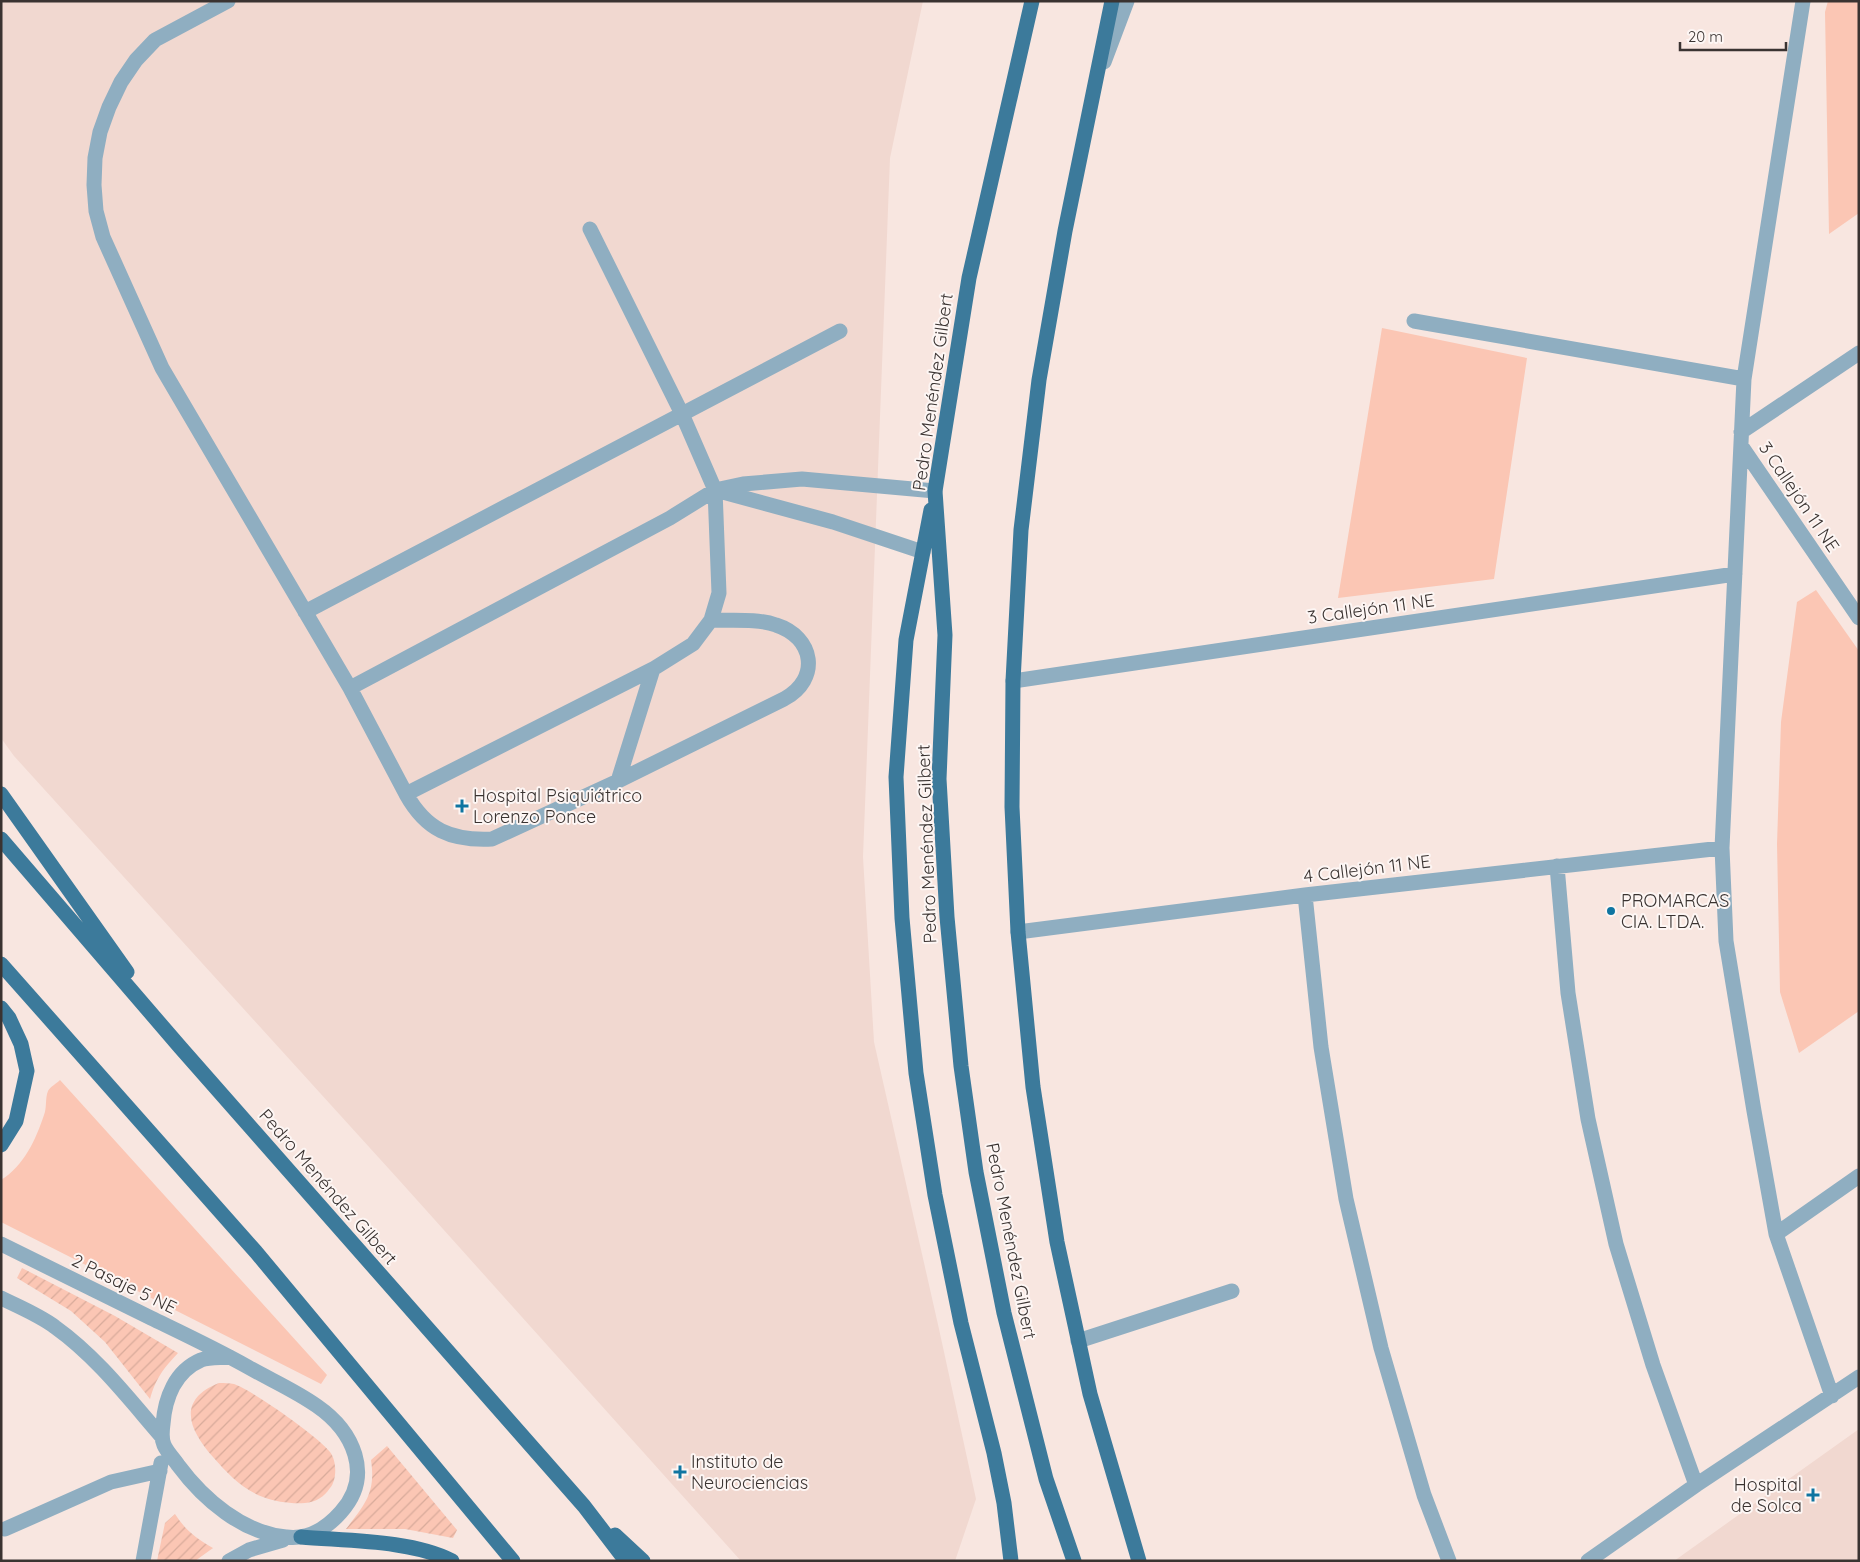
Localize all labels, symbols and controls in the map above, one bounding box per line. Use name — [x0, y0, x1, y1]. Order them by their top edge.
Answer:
scale bar — [1680, 20, 1786, 52]
text: 20 m — [1688, 27, 1723, 46]
street label: Pedro Menéndez Gilbert — [907, 292, 958, 492]
street label: 3 Callejón 11 NE — [1754, 437, 1845, 556]
street label: 3 Callejón 11 NE — [1306, 588, 1436, 629]
street label: Pedro Menéndez Gilbert — [912, 744, 941, 944]
place label: Hospital Psiquiátrico Lorenzo Ponce — [473, 784, 642, 828]
marker: Hospital Psiquiátrico Lorenzo Ponce — [455, 799, 469, 813]
street label: 4 Callejón 11 NE — [1302, 849, 1432, 888]
place label: PROMARCAS CIA. LTDA. — [1621, 889, 1729, 933]
marker: PROMARCAS CIA. LTDA. — [1605, 905, 1617, 917]
street label: Pedro Menéndez Gilbert — [254, 1104, 402, 1269]
street label: Pedro Menéndez Gilbert — [981, 1141, 1042, 1341]
street label: 2 Pasaje 5 NE — [68, 1248, 180, 1319]
place label: Instituto de Neurociencias — [691, 1450, 808, 1494]
marker: Instituto de Neurociencias — [673, 1465, 687, 1479]
place label: Hospital de Solca — [1731, 1473, 1802, 1517]
marker: Hospital de Solca — [1806, 1488, 1820, 1502]

